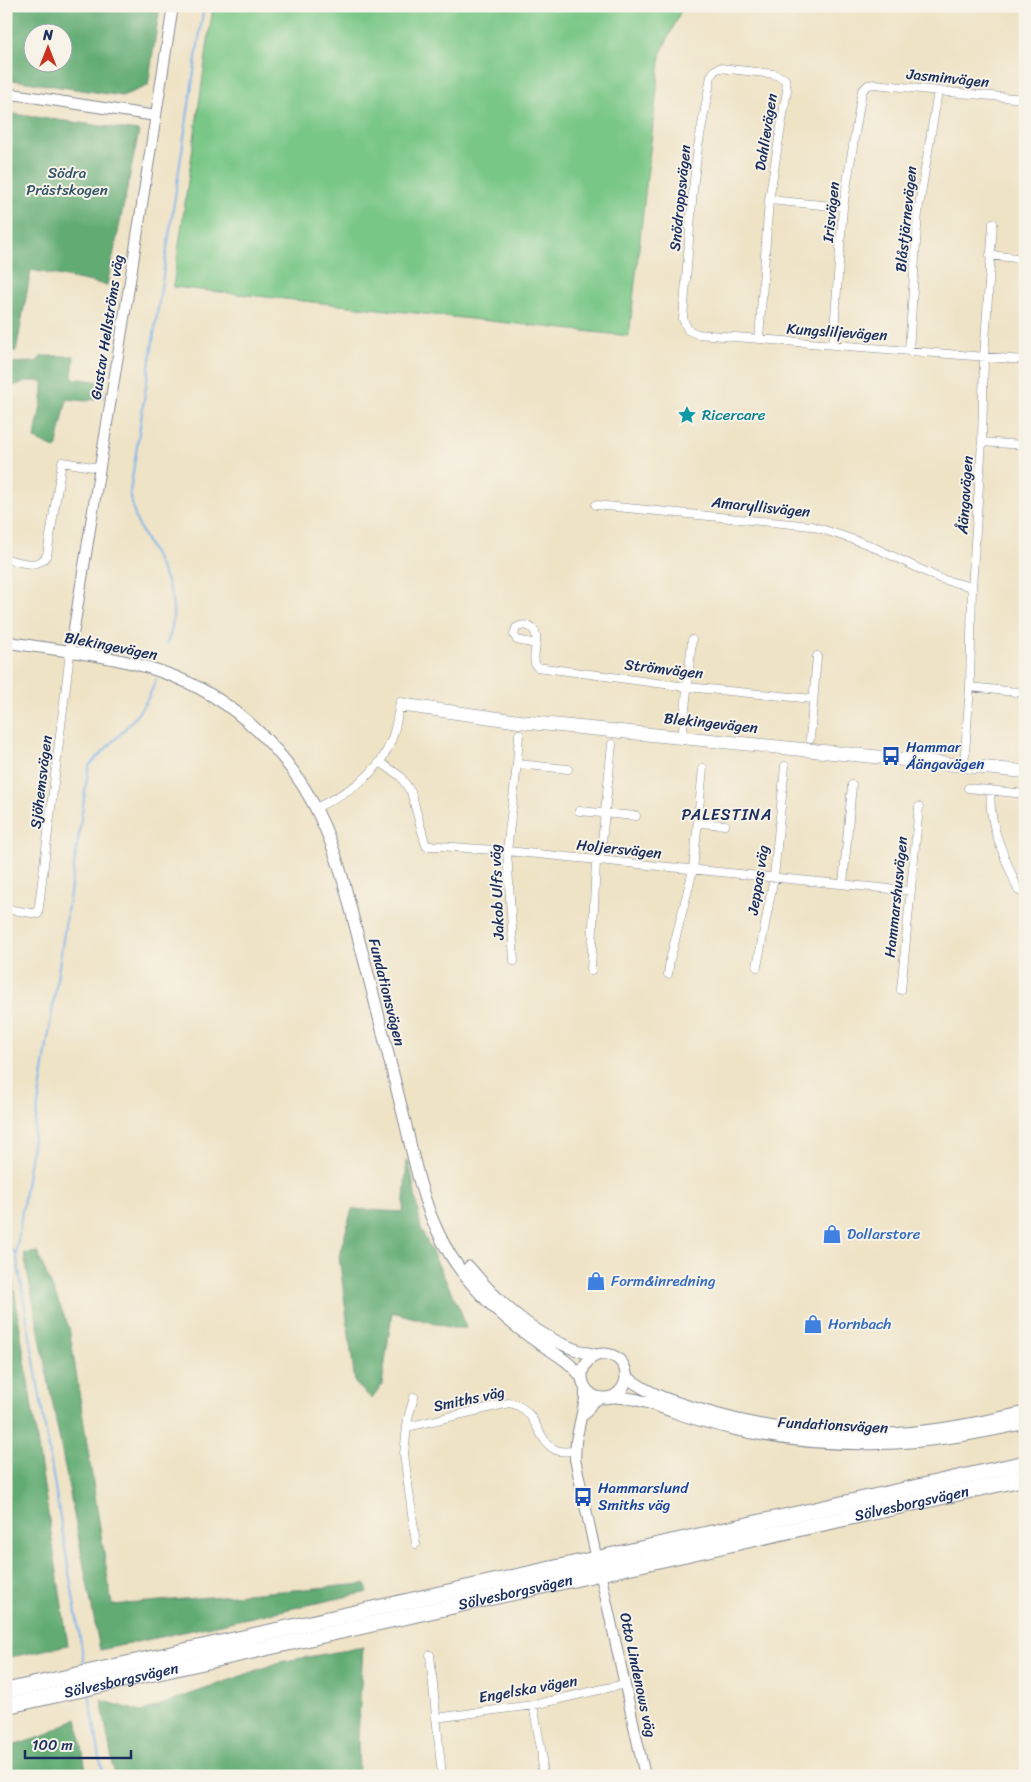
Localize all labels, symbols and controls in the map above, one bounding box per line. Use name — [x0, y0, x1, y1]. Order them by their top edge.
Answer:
north arrow — [22, 22, 72, 72]
text: N — [42, 23, 53, 48]
street label: Jasminvägen — [905, 61, 990, 95]
street label: Dahlievägen — [747, 92, 785, 172]
street label: Snödroppsvägen — [661, 144, 699, 252]
park label: Södra Prästskogen — [26, 160, 108, 203]
street label: Blåstjärnevägen — [888, 165, 924, 273]
street label: Irisvägen — [815, 180, 847, 245]
street label: Gustav Hellströms väg — [83, 253, 131, 401]
street label: Kungsliljevägen — [786, 316, 888, 348]
place label: Ricercare — [702, 402, 766, 428]
place icon: Ricercare — [676, 404, 698, 426]
street label: Åängavägen — [949, 455, 981, 536]
street label: Amaryllisvägen — [709, 489, 812, 525]
street label: Blekingevägen — [62, 624, 160, 668]
street label: Strömvägen — [623, 651, 705, 687]
street label: Blekingevägen — [663, 705, 759, 741]
street label: Sjöhemsvägen — [22, 734, 60, 830]
place label: Hammar Åängavägen — [905, 734, 984, 777]
bus stop icon: Hammar Åängavägen — [880, 745, 902, 767]
district label: PALESTINA — [682, 800, 772, 829]
street label: Holjersvägen — [575, 832, 663, 866]
street label: Hammarshusvägen — [877, 835, 915, 959]
street label: Jakob Ulfs väg — [482, 843, 512, 941]
street label: Jeppas väg — [740, 843, 776, 918]
street label: Fundationsvägen — [361, 935, 413, 1049]
place label: Dollarstore — [847, 1221, 921, 1247]
shop icon: Dollarstore — [821, 1223, 843, 1245]
place label: Form&inredning — [611, 1268, 716, 1294]
shop icon: Form&inredning — [585, 1270, 607, 1292]
place label: Hornbach — [828, 1311, 892, 1337]
shop icon: Hornbach — [802, 1313, 824, 1335]
street label: Smiths väg — [431, 1379, 507, 1419]
street label: Fundationsvägen — [777, 1409, 889, 1441]
place label: Hammarslund Smiths väg — [598, 1475, 689, 1518]
street label: Sölvesborgsvägen — [852, 1478, 971, 1529]
bus stop icon: Hammarslund Smiths väg — [572, 1486, 594, 1508]
street label: Sölvesborgsvägen — [456, 1567, 575, 1617]
street label: Otto Lindenows väg — [612, 1610, 664, 1740]
street label: Sölvesborgsvägen — [61, 1655, 181, 1706]
street label: Engelska vägen — [477, 1668, 579, 1710]
scale bar — [25, 1727, 131, 1759]
text: 100 m — [32, 1732, 73, 1758]

